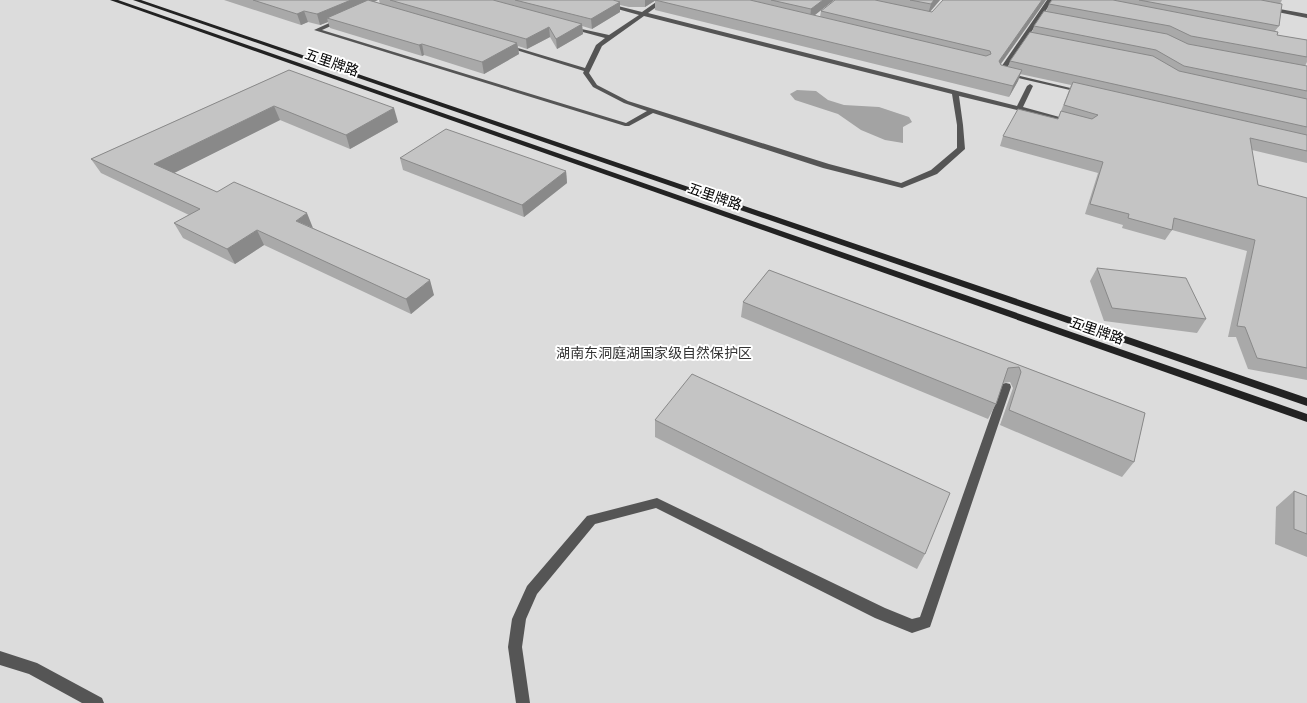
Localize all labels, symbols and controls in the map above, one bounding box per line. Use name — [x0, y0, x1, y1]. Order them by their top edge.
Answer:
street label: 五里牌路 — [303, 45, 361, 79]
street label: 五里牌路 — [686, 179, 744, 213]
street label: 五里牌路 — [1068, 313, 1126, 347]
park label: 湖南东洞庭湖国家级自然保护区 — [556, 344, 752, 361]

